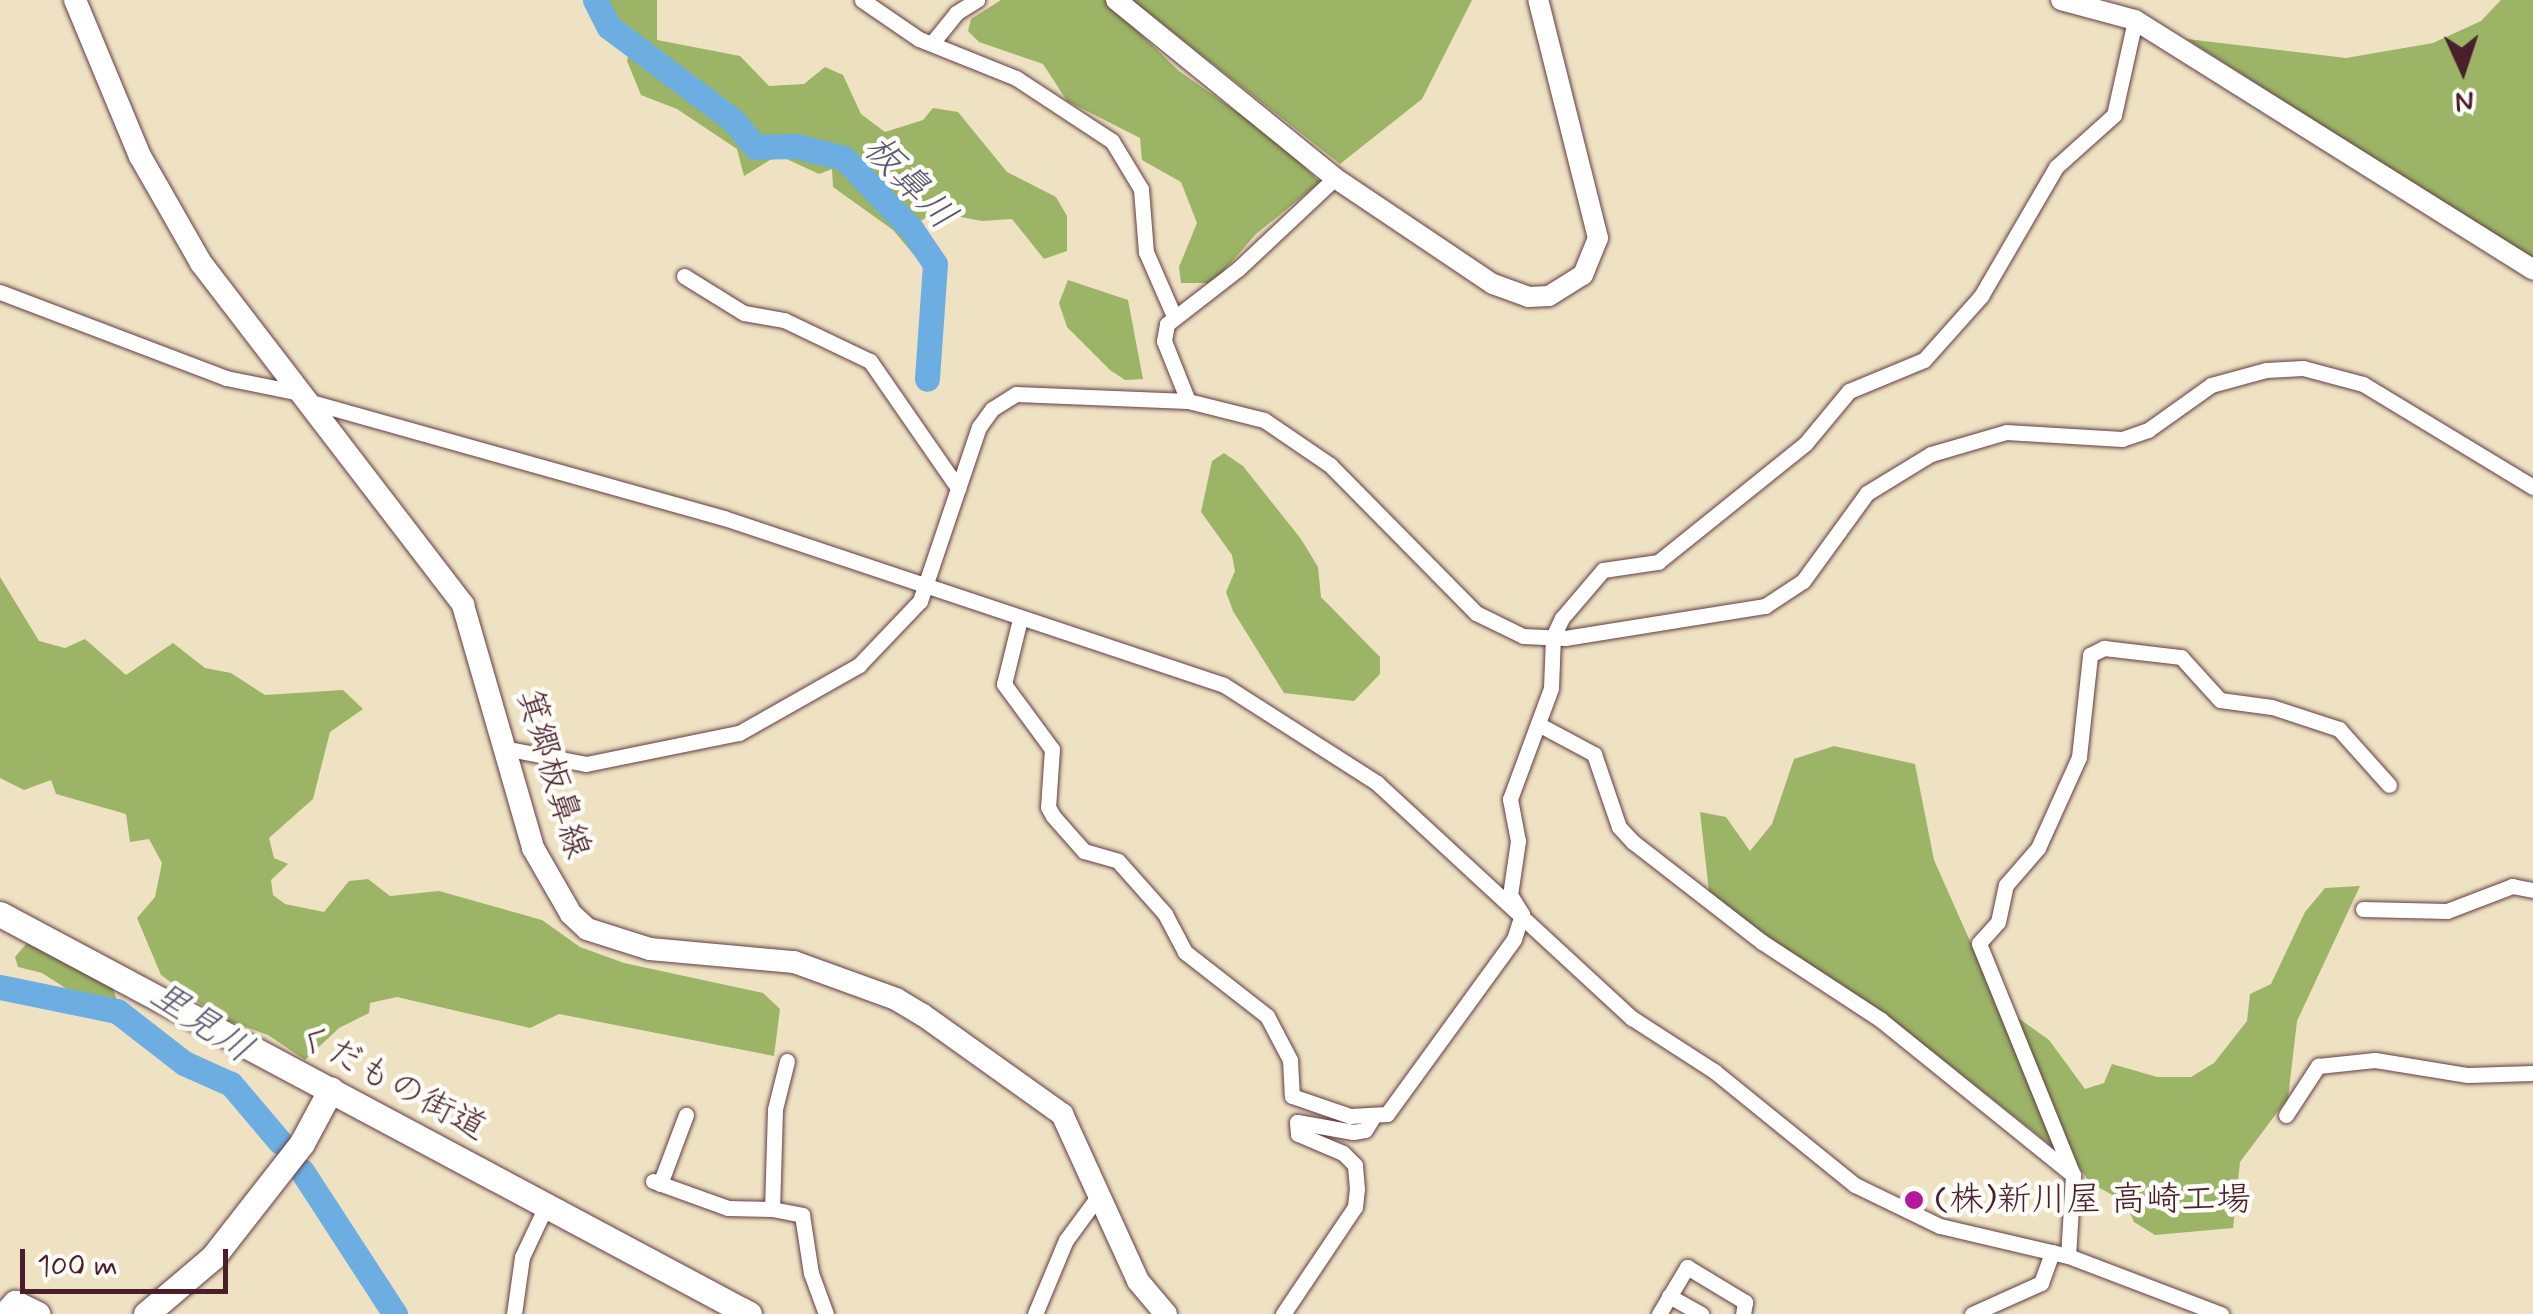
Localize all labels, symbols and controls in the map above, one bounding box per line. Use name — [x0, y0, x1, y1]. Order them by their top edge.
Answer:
north arrow — [2413, 20, 2513, 120]
text: N — [2454, 81, 2475, 119]
water label: 板鼻川 — [853, 126, 965, 240]
street label: 箕郷板鼻線 — [507, 684, 599, 864]
water label: 里見川 — [141, 972, 261, 1074]
street label: くだもの街道 — [288, 1014, 494, 1150]
place label: (株)新川屋 高崎工場 — [1934, 1179, 2251, 1221]
marker: (株)新川屋 高崎工場 — [1903, 1189, 1925, 1211]
scale bar — [25, 1229, 232, 1291]
text: 100 m — [37, 1247, 118, 1286]

